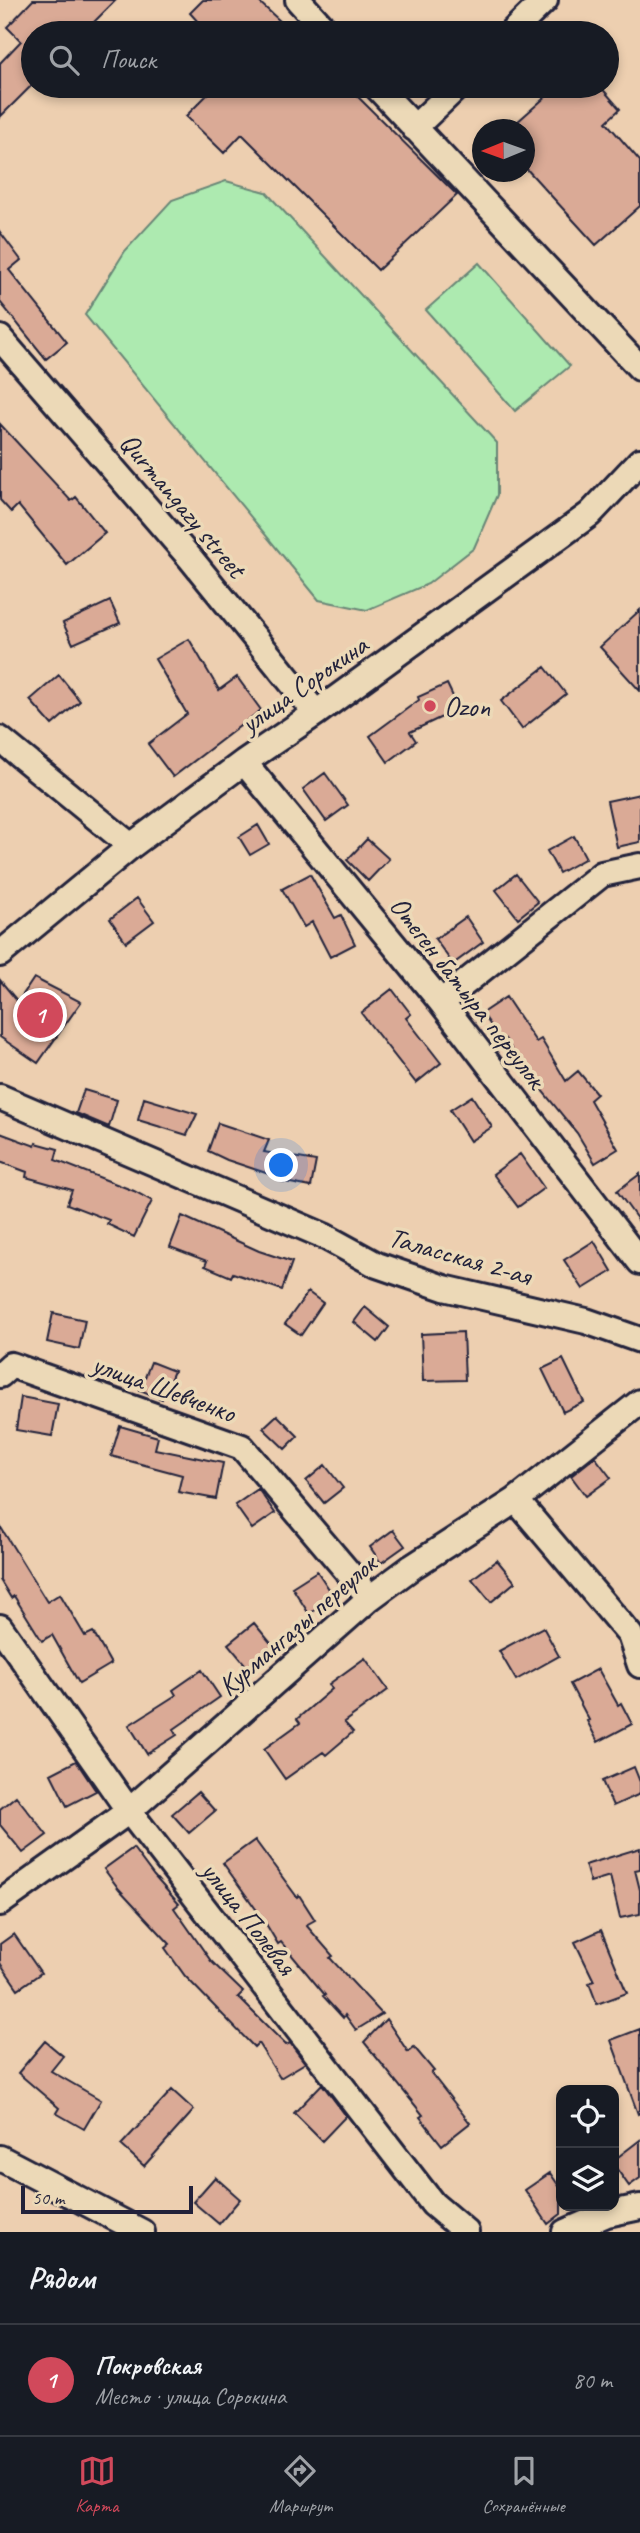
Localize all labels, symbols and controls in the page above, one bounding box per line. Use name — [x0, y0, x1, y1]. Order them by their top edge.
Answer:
search box — [21, 21, 619, 98]
icon: search — [45, 41, 83, 79]
text: Поиск — [101, 43, 156, 76]
north arrow — [472, 119, 535, 182]
street label: Qurmangazy street — [112, 425, 255, 587]
street label: улица Сорокина — [232, 626, 376, 742]
place label: Ozon — [444, 689, 490, 724]
marker: Ozon — [422, 698, 438, 714]
street label: Отеген батыра переулок — [382, 889, 556, 1097]
pin: 1 — [17, 989, 63, 1041]
your location — [264, 1148, 298, 1182]
street label: Таласская 2-ая — [385, 1219, 537, 1294]
street label: улица Шевченко — [86, 1345, 242, 1431]
street label: Курмангазы переулок — [211, 1545, 385, 1703]
street label: улица Полевая — [192, 1852, 305, 1983]
map controls — [556, 2085, 619, 2211]
button: locate — [556, 2085, 619, 2148]
button: layers — [556, 2148, 619, 2211]
scale bar — [21, 2183, 192, 2215]
text: 50 m — [32, 2186, 64, 2210]
text: Рядом — [28, 2259, 95, 2297]
text: Покровская — [95, 2349, 201, 2382]
text: 1 — [46, 2366, 56, 2395]
text: 80 m — [573, 2366, 612, 2395]
text: Место · улица Сорокина — [95, 2382, 286, 2411]
tab: Карта — [75, 2452, 119, 2518]
tab: Маршрут — [269, 2452, 332, 2518]
tab: Сохранённые — [482, 2452, 565, 2518]

